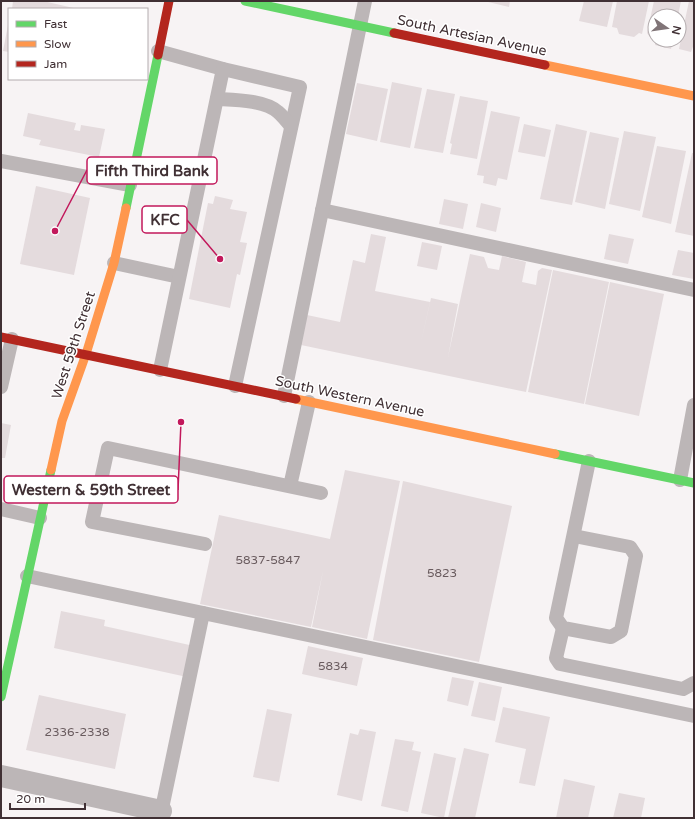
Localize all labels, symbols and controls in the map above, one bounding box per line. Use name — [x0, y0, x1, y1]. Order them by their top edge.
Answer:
legend — [8, 8, 148, 80]
north arrow — [647, 8, 687, 48]
street label: South Artesian Avenue — [396, 11, 548, 60]
text: Fast — [44, 17, 68, 31]
text: N — [669, 24, 684, 36]
text: Slow — [44, 37, 71, 51]
text: Jam — [44, 57, 67, 71]
callout: Fifth Third Bank — [87, 157, 217, 184]
text: Fifth Third Bank — [95, 162, 209, 180]
callout: KFC — [142, 206, 187, 233]
text: KFC — [150, 211, 180, 229]
street label: West 59th Street — [48, 289, 99, 401]
street label: South Western Avenue — [274, 372, 426, 421]
callout: Western & 59th Street — [4, 476, 178, 503]
text: Western & 59th Street — [12, 481, 170, 499]
house number: 5837-5847 — [236, 553, 300, 567]
house number: 5823 — [427, 566, 457, 580]
house number: 5834 — [318, 659, 349, 673]
house number: 2336-2338 — [44, 725, 110, 739]
scale bar — [10, 785, 85, 811]
text: 20 m — [16, 792, 45, 806]

